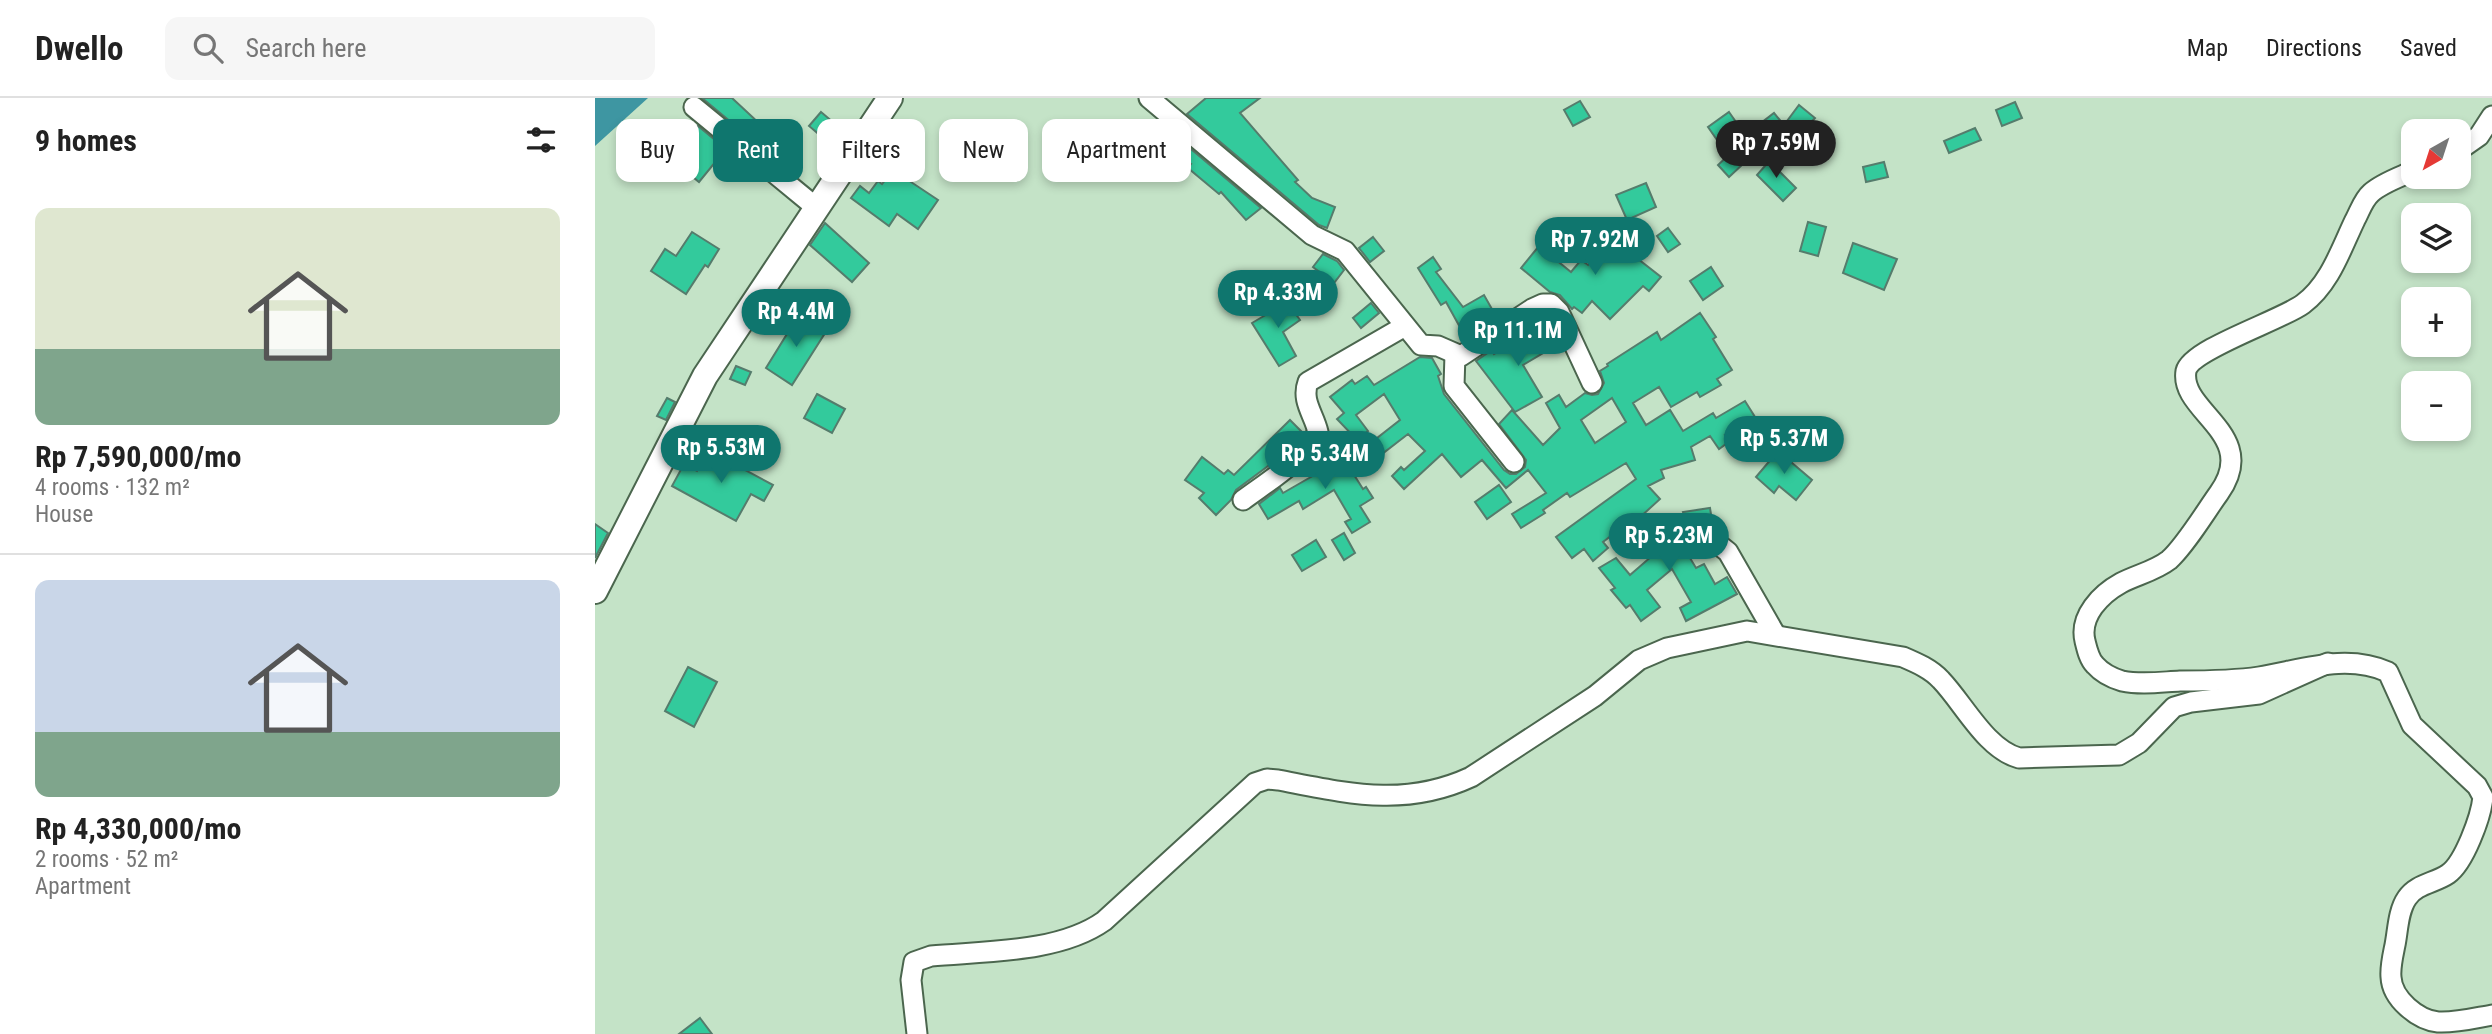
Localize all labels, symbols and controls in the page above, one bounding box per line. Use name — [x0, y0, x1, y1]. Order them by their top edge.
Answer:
search box — [165, 17, 655, 80]
text: Dwello — [35, 29, 123, 68]
icon: search — [189, 29, 227, 67]
text: Search here — [245, 33, 366, 63]
text: Map — [2187, 34, 2228, 62]
text: Directions — [2266, 34, 2362, 62]
text: Saved — [2400, 34, 2457, 62]
chip: Buy — [616, 119, 699, 182]
chip: Rent — [713, 119, 803, 182]
chip: Filters — [817, 119, 925, 182]
chip: New — [939, 119, 1028, 182]
chip: Apartment — [1042, 119, 1191, 182]
north arrow — [2401, 119, 2471, 189]
map controls — [2401, 119, 2471, 441]
pin: Rp 7.59M — [1704, 120, 1848, 180]
icon: filters — [522, 121, 560, 159]
text: 9 homes — [35, 123, 137, 158]
text: Rp 7.59M — [1732, 129, 1820, 156]
button: layers — [2401, 203, 2471, 273]
pin: Rp 7.92M — [1523, 218, 1667, 277]
text: Rp 7.92M — [1551, 226, 1639, 253]
icon: home — [235, 253, 361, 379]
pin: Rp 4.33M — [1206, 271, 1350, 330]
text: Rp 4.33M — [1234, 279, 1322, 306]
button: + — [2401, 287, 2471, 357]
pin: Rp 4.4M — [731, 289, 861, 349]
text: Rp 4.4M — [758, 298, 834, 325]
pin: Rp 11.1M — [1446, 308, 1590, 368]
text: Rp 11.1M — [1474, 317, 1562, 344]
button: − — [2401, 371, 2471, 441]
pin: Rp 5.37M — [1712, 416, 1856, 476]
text: Rp 5.37M — [1740, 425, 1828, 452]
pin: Rp 5.53M — [649, 426, 793, 485]
pin: Rp 5.34M — [1253, 432, 1397, 491]
text: Rp 5.53M — [677, 434, 765, 461]
text: Rp 7,590,000/mo — [35, 439, 241, 474]
text: Rp 5.34M — [1281, 440, 1369, 467]
text: 4 rooms · 132 m² — [35, 474, 190, 501]
text: House — [35, 501, 93, 528]
pin: Rp 5.23M — [1597, 514, 1741, 573]
text: Rp 5.23M — [1625, 522, 1713, 549]
icon: home — [235, 625, 361, 751]
text: Rp 4,330,000/mo — [35, 811, 241, 846]
text: 2 rooms · 52 m² — [35, 846, 178, 873]
text: Apartment — [35, 873, 131, 900]

